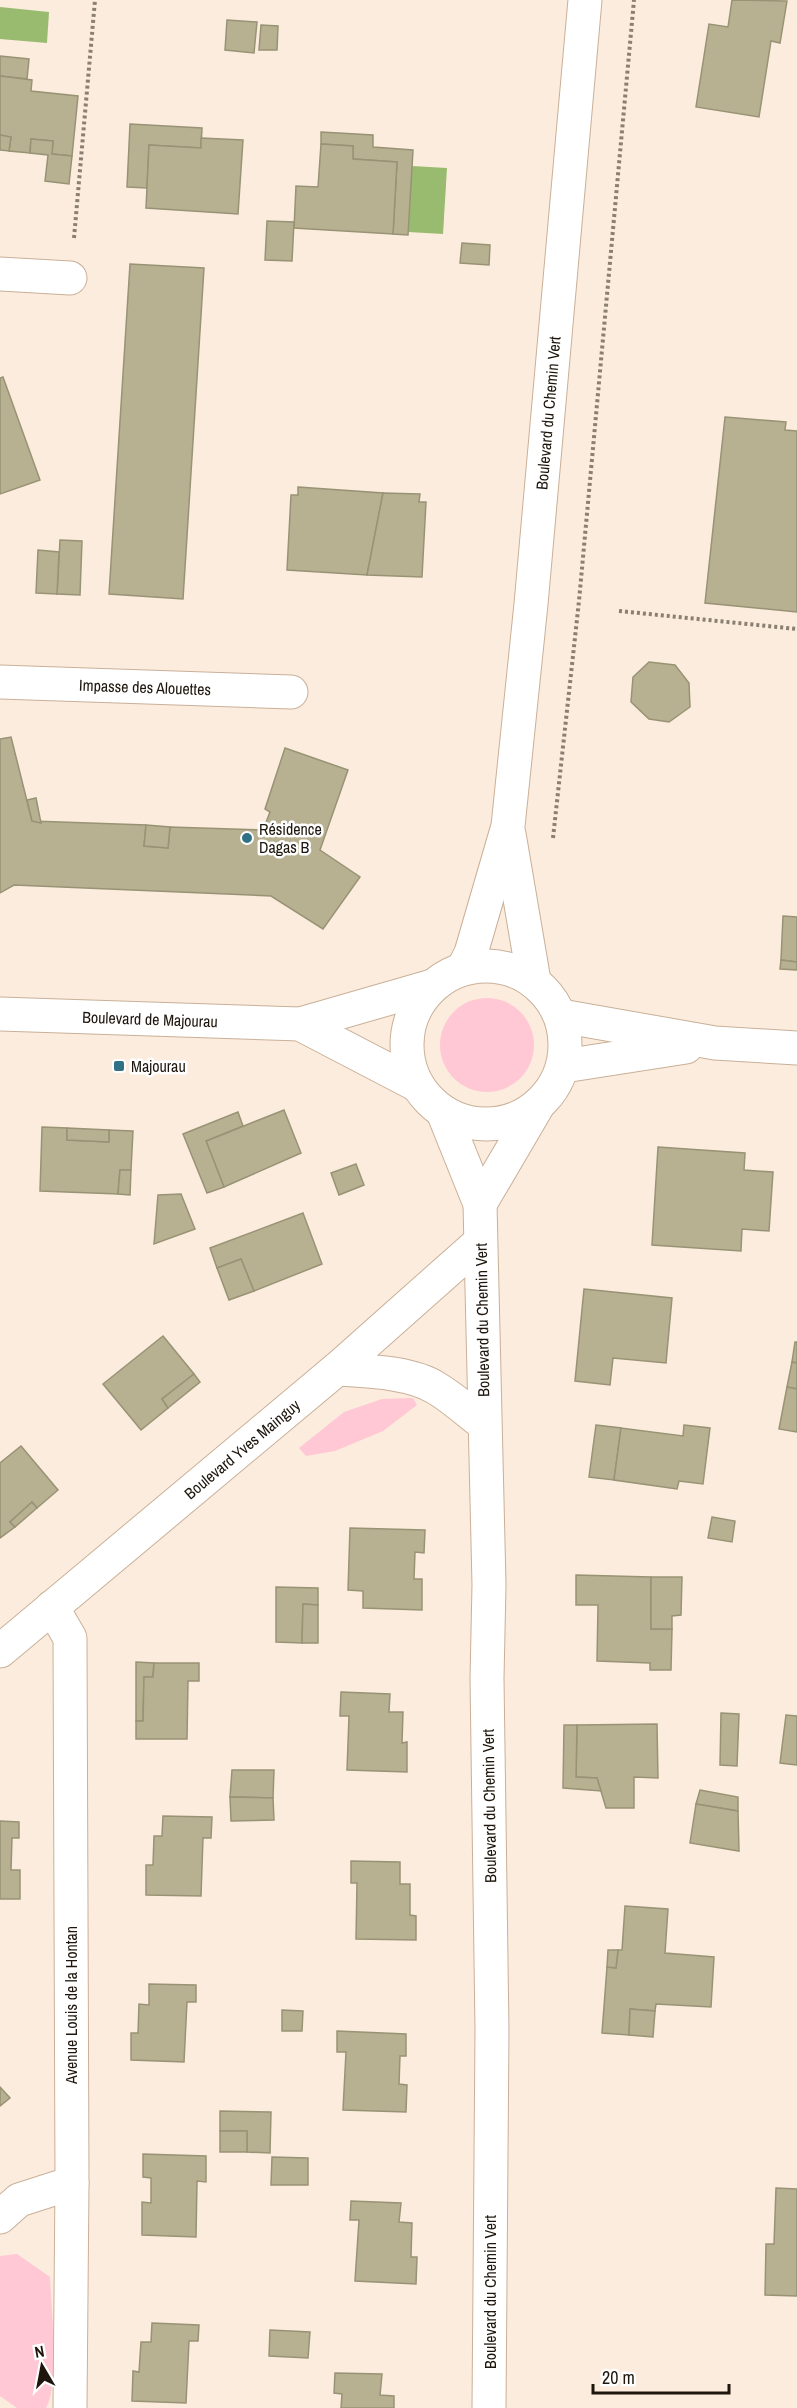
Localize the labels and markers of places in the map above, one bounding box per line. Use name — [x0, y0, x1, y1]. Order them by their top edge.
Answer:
place label: Résidence Dagas B — [259, 818, 322, 858]
marker: Résidence Dagas B — [240, 831, 254, 845]
place label: Majourau — [131, 1055, 186, 1077]
marker: Majourau — [112, 1059, 126, 1073]

